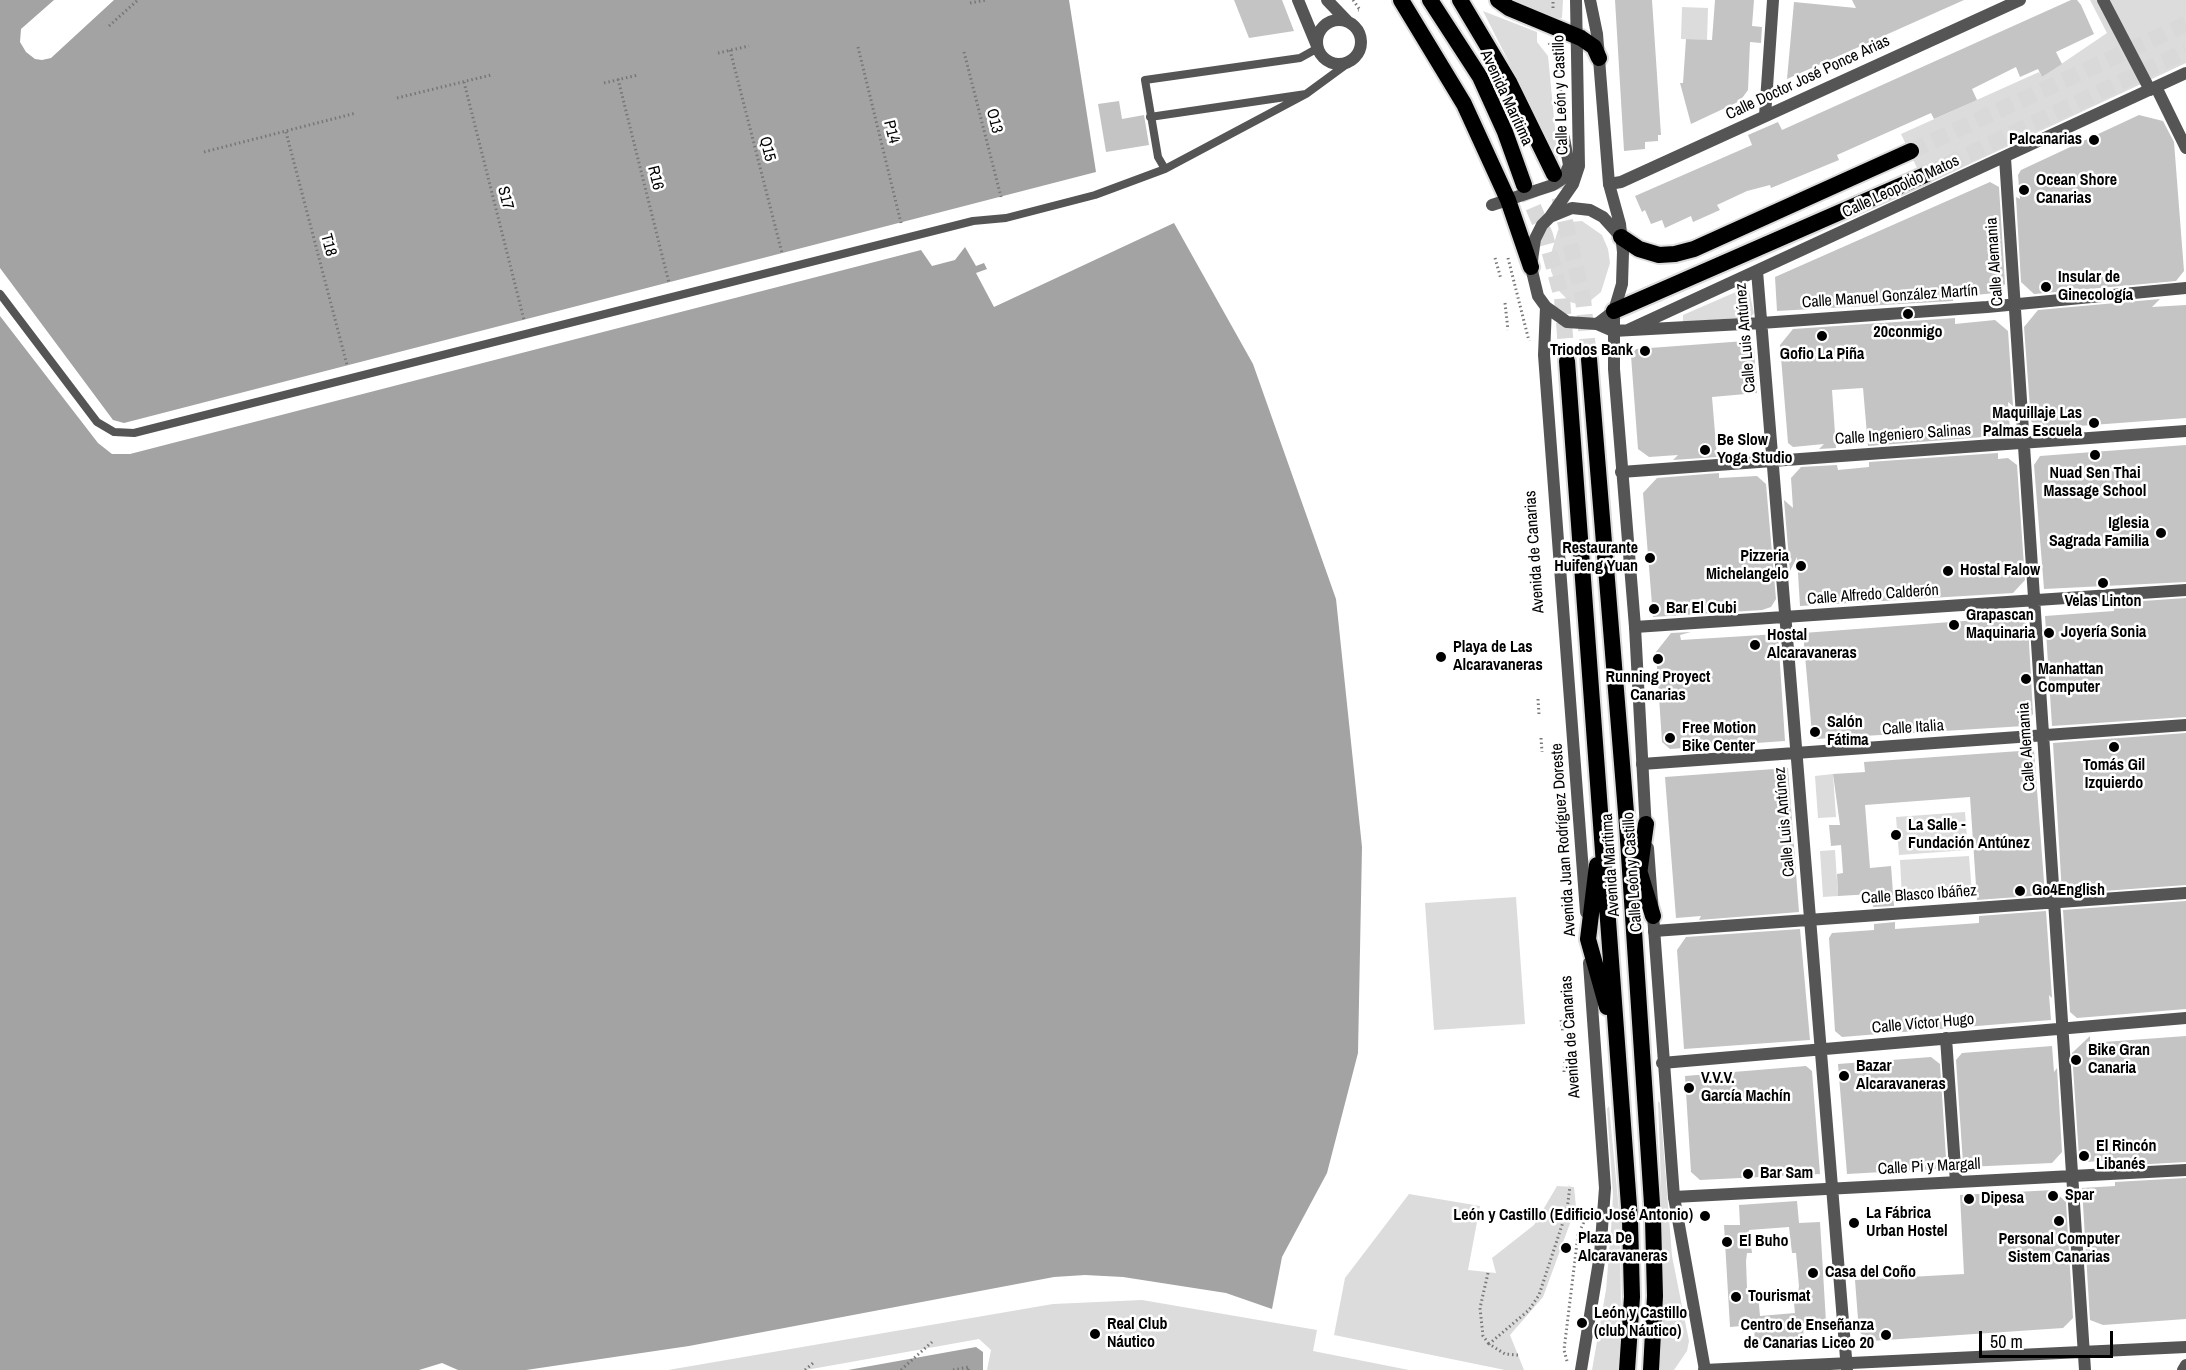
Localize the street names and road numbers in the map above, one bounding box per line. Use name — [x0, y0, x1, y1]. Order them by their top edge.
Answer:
street label: Calle Doctor José Ponce Arias — [1723, 32, 1893, 124]
street label: Calle León y Castillo — [1549, 35, 1573, 155]
street label: Avenida Marítima — [1475, 47, 1537, 149]
street label: O13 — [982, 107, 1006, 135]
street label: P14 — [879, 118, 903, 146]
street label: Q15 — [755, 135, 779, 163]
street label: Calle Leopoldo Matos — [1839, 151, 1963, 223]
street label: R16 — [643, 164, 667, 192]
street label: S17 — [493, 184, 517, 212]
street label: Calle Alemania — [1982, 217, 2008, 307]
street label: T18 — [316, 232, 340, 258]
street label: Calle Manuel González Martín — [1801, 281, 1979, 313]
street label: Calle Luis Antúnez — [1732, 282, 1760, 394]
street label: Calle Ingeniero Salinas — [1834, 421, 1972, 449]
street label: Avenida de Canarias — [1521, 490, 1549, 614]
street label: Calle Alfredo Calderón — [1806, 581, 1940, 609]
street label: Calle Alemania — [2014, 702, 2040, 792]
street label: Calle Italia — [1881, 716, 1945, 740]
street label: Avenida Juan Rodríguez Doreste — [1548, 743, 1580, 937]
street label: Calle Luis Antúnez — [1771, 766, 1799, 878]
street label: Calle León y Castillo — [1619, 811, 1647, 933]
street label: Avenida Marítima — [1598, 813, 1624, 917]
street label: Calle Blasco Ibáñez — [1860, 881, 1978, 909]
street label: Avenida de Canarias — [1557, 975, 1585, 1099]
street label: Calle Víctor Hugo — [1871, 1010, 1975, 1038]
street label: Calle Pi y Margall — [1877, 1155, 1981, 1179]

